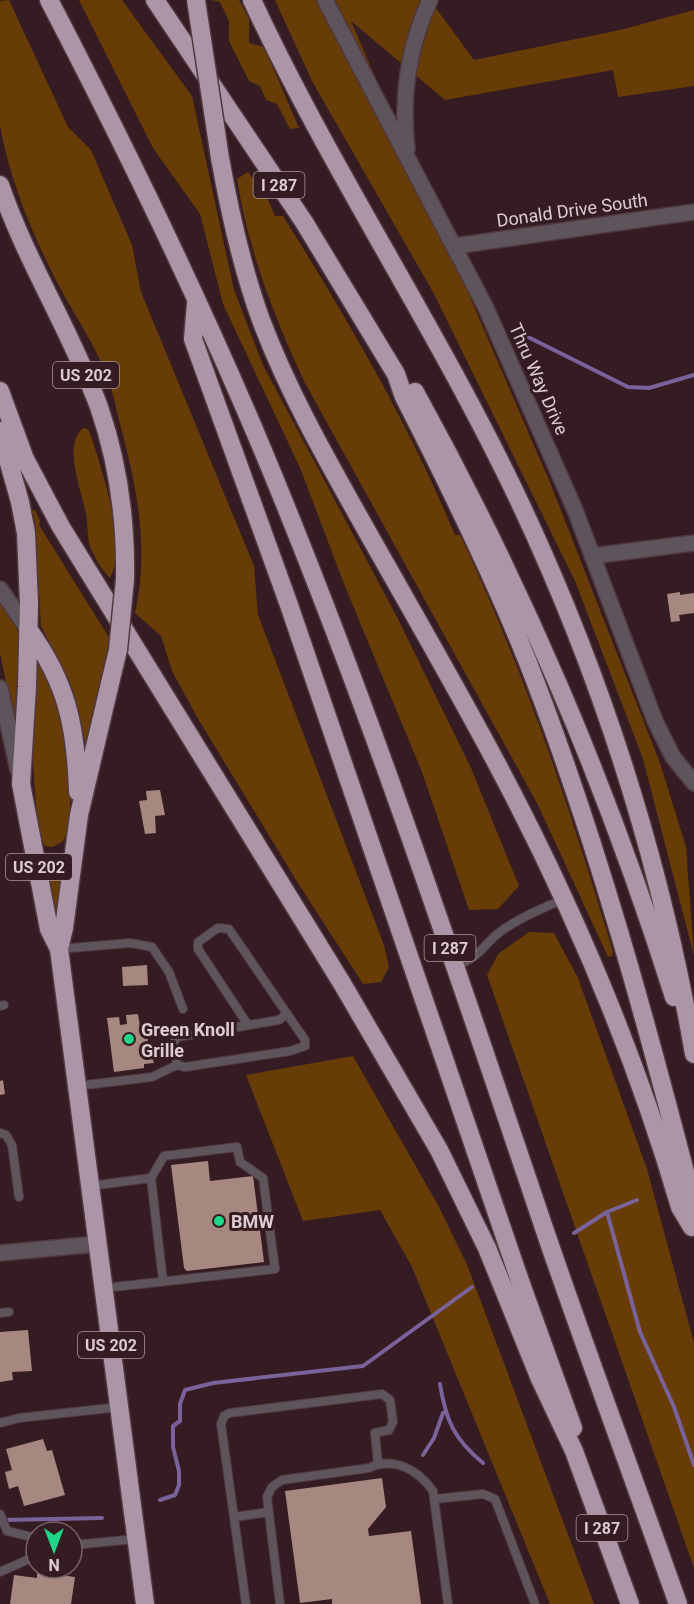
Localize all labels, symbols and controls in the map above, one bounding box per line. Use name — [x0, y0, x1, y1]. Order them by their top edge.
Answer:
road number: I 287 — [254, 172, 304, 198]
street label: Donald Drive South — [495, 189, 649, 231]
street label: Thru Way Drive — [505, 320, 573, 438]
road number: US 202 — [53, 362, 119, 388]
road number: US 202 — [6, 854, 72, 880]
road number: I 287 — [424, 935, 476, 961]
place label: Green Knoll Grille — [141, 1019, 235, 1061]
marker: Green Knoll Grille — [122, 1032, 136, 1046]
place label: BMW — [231, 1211, 274, 1232]
marker: BMW — [212, 1214, 226, 1228]
road number: US 202 — [78, 1332, 144, 1358]
road number: I 287 — [576, 1515, 628, 1541]
north arrow — [24, 1520, 84, 1580]
text: N — [48, 1555, 60, 1574]

